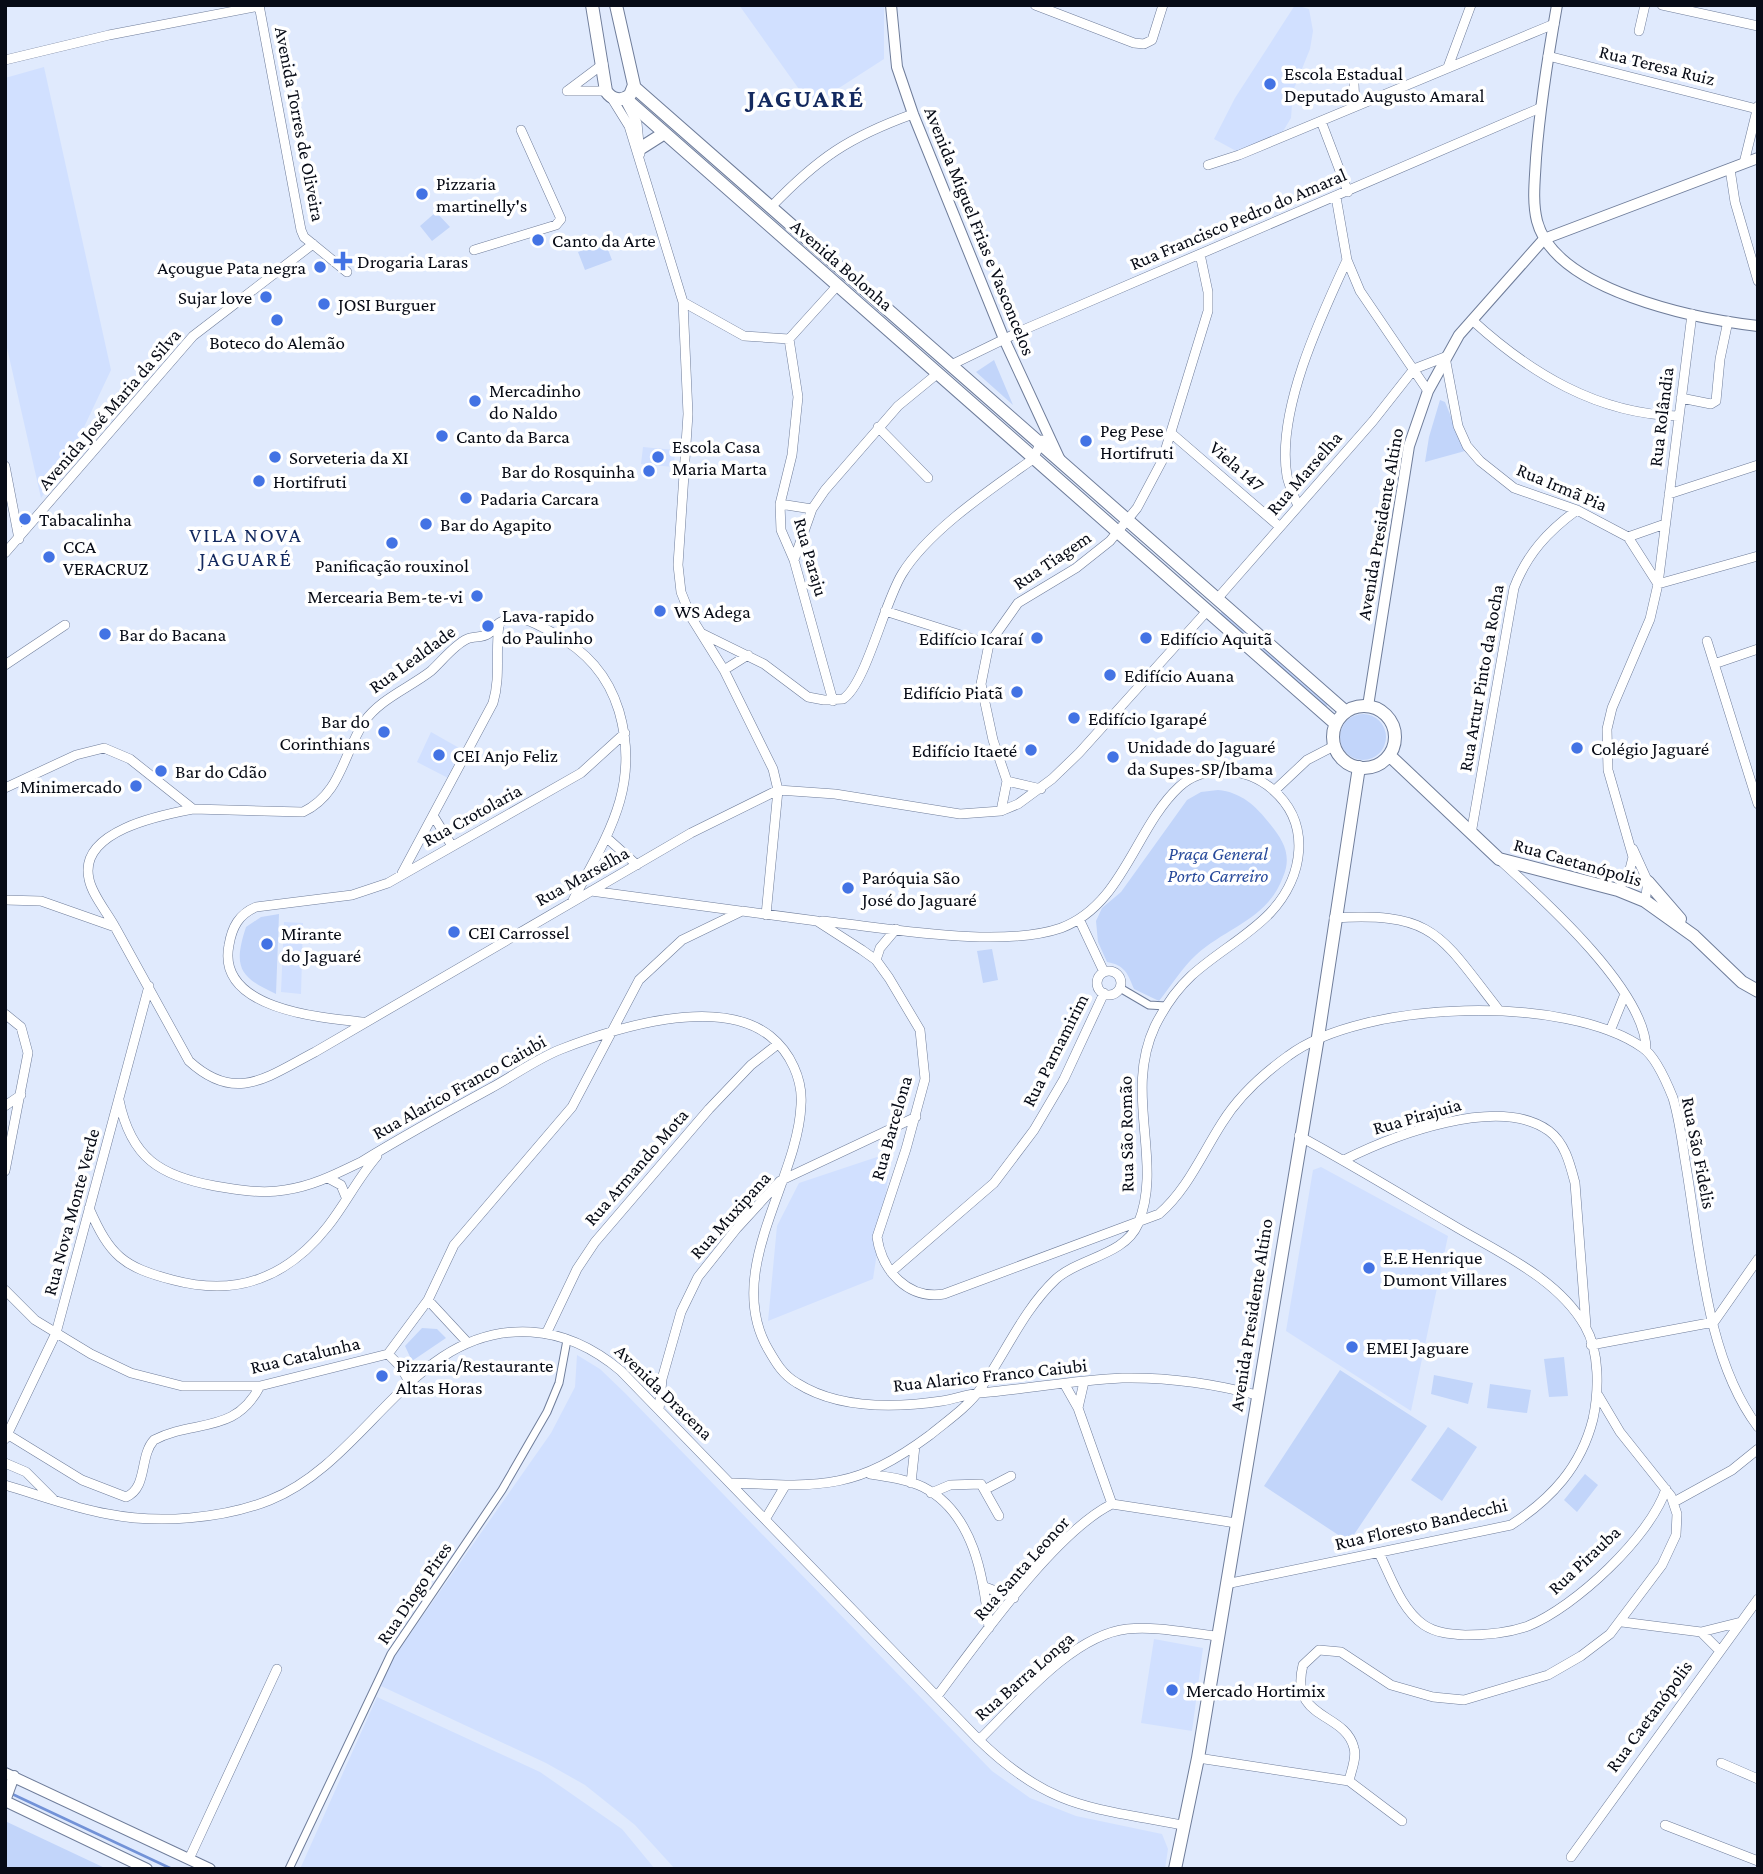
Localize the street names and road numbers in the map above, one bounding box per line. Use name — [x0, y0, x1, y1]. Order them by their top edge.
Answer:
street label: Avenida Torres de Oliveira — [271, 25, 329, 223]
street label: Rua Teresa Ruiz — [1597, 40, 1717, 90]
street label: Avenida Miguel Frias e Vasconcelos — [920, 104, 1040, 358]
street label: Rua Francisco Pedro do Amaral — [1127, 164, 1350, 274]
street label: Avenida Bolonha — [787, 215, 897, 315]
street label: Avenida José Maria da Silva — [33, 324, 185, 494]
street label: Rua Rolândia — [1644, 366, 1678, 468]
street label: Avenida Presidente Altino — [1353, 426, 1407, 622]
street label: Rua Marselha — [1262, 427, 1346, 519]
street label: Viela 147 — [1205, 437, 1269, 496]
street label: Rua Irmã Pia — [1514, 459, 1611, 516]
street label: Rua Paraju — [789, 515, 832, 599]
street label: Rua Tiagem — [1009, 526, 1095, 594]
street label: Rua Artur Pinto da Rocha — [1454, 583, 1508, 773]
street label: Rua Lealdade — [365, 621, 459, 697]
street label: Rua Crotolaria — [419, 779, 525, 851]
street label: Rua Caetanópolis — [1511, 834, 1645, 890]
street label: Rua Marselha — [532, 842, 633, 910]
street label: Rua Parnamirim — [1018, 990, 1092, 1110]
street label: Rua Alarico Franco Caiubi — [369, 1031, 549, 1143]
street label: Rua Barcelona — [866, 1073, 916, 1183]
street label: Rua São Romão — [1114, 1076, 1138, 1192]
street label: Rua Pirajuia — [1370, 1093, 1464, 1140]
street label: Rua São Fidelis — [1678, 1095, 1720, 1211]
street label: Rua Armando Mota — [580, 1104, 693, 1230]
street label: Rua Nova Monte Verde — [39, 1126, 103, 1298]
street label: Rua Muxipana — [685, 1167, 775, 1263]
street label: Avenida Presidente Altino — [1225, 1217, 1277, 1413]
street label: Rua Catalunha — [248, 1332, 362, 1378]
street label: Avenida Dracena — [611, 1340, 717, 1444]
street label: Rua Alarico Franco Caiubi — [892, 1354, 1088, 1396]
street label: Rua Floresto Bandecchi — [1333, 1494, 1509, 1554]
street label: Rua Santa Leonor — [969, 1511, 1073, 1624]
street label: Rua Pirauba — [1544, 1521, 1625, 1599]
street label: Rua Diogo Pires — [372, 1538, 456, 1648]
street label: Rua Barra Longa — [970, 1627, 1078, 1725]
street label: Rua Caetanópolis — [1602, 1656, 1696, 1776]

